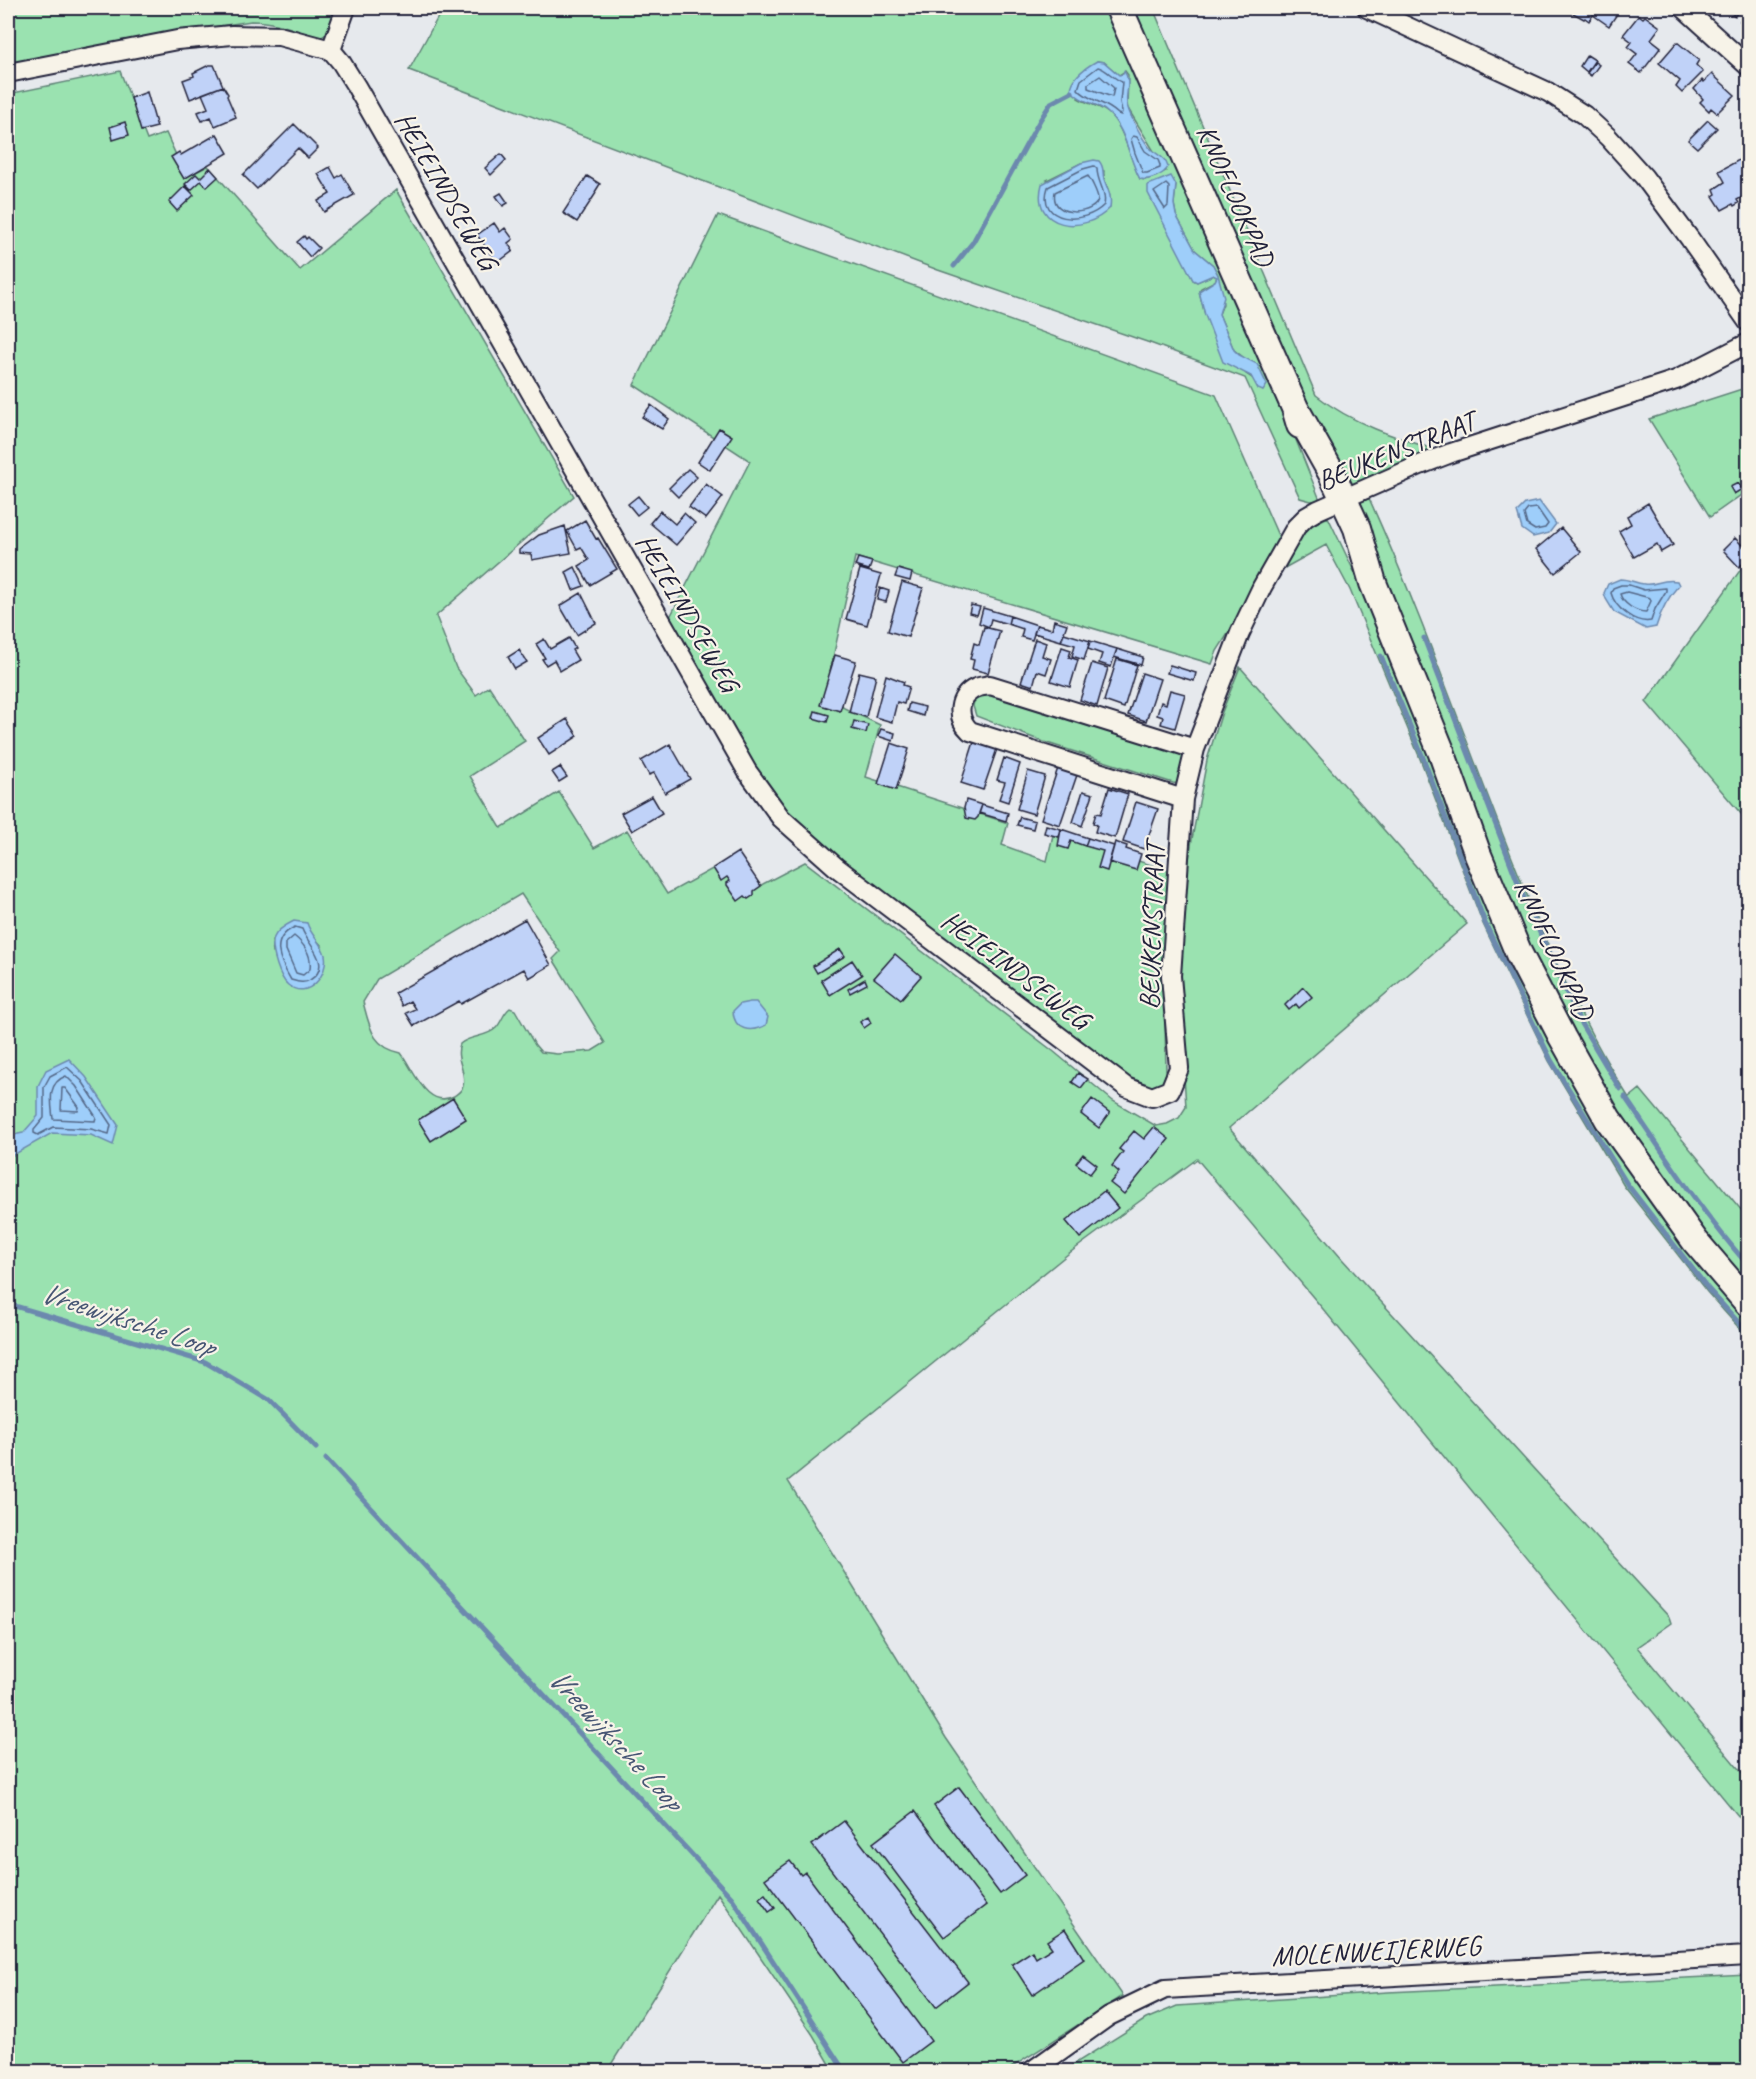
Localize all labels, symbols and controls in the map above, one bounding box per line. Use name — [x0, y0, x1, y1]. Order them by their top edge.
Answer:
street label: HEIEINDSEWEG — [387, 105, 508, 279]
street label: KNOFLOOKPAD — [1189, 119, 1283, 274]
street label: BEUKENSTRAAT — [1312, 401, 1486, 498]
street label: HEIEINDSEWEG — [628, 527, 749, 701]
street label: BEUKENSTRAAT — [1131, 836, 1172, 1010]
street label: KNOFLOOKPAD — [1507, 873, 1603, 1028]
street label: HEIEINDSEWEG — [935, 902, 1100, 1039]
water label: Vreewijksche Loop — [36, 1273, 224, 1366]
water label: Vreewijksche Loop — [541, 1660, 695, 1821]
street label: MOLENWEIJERWEG — [1271, 1927, 1484, 1973]

